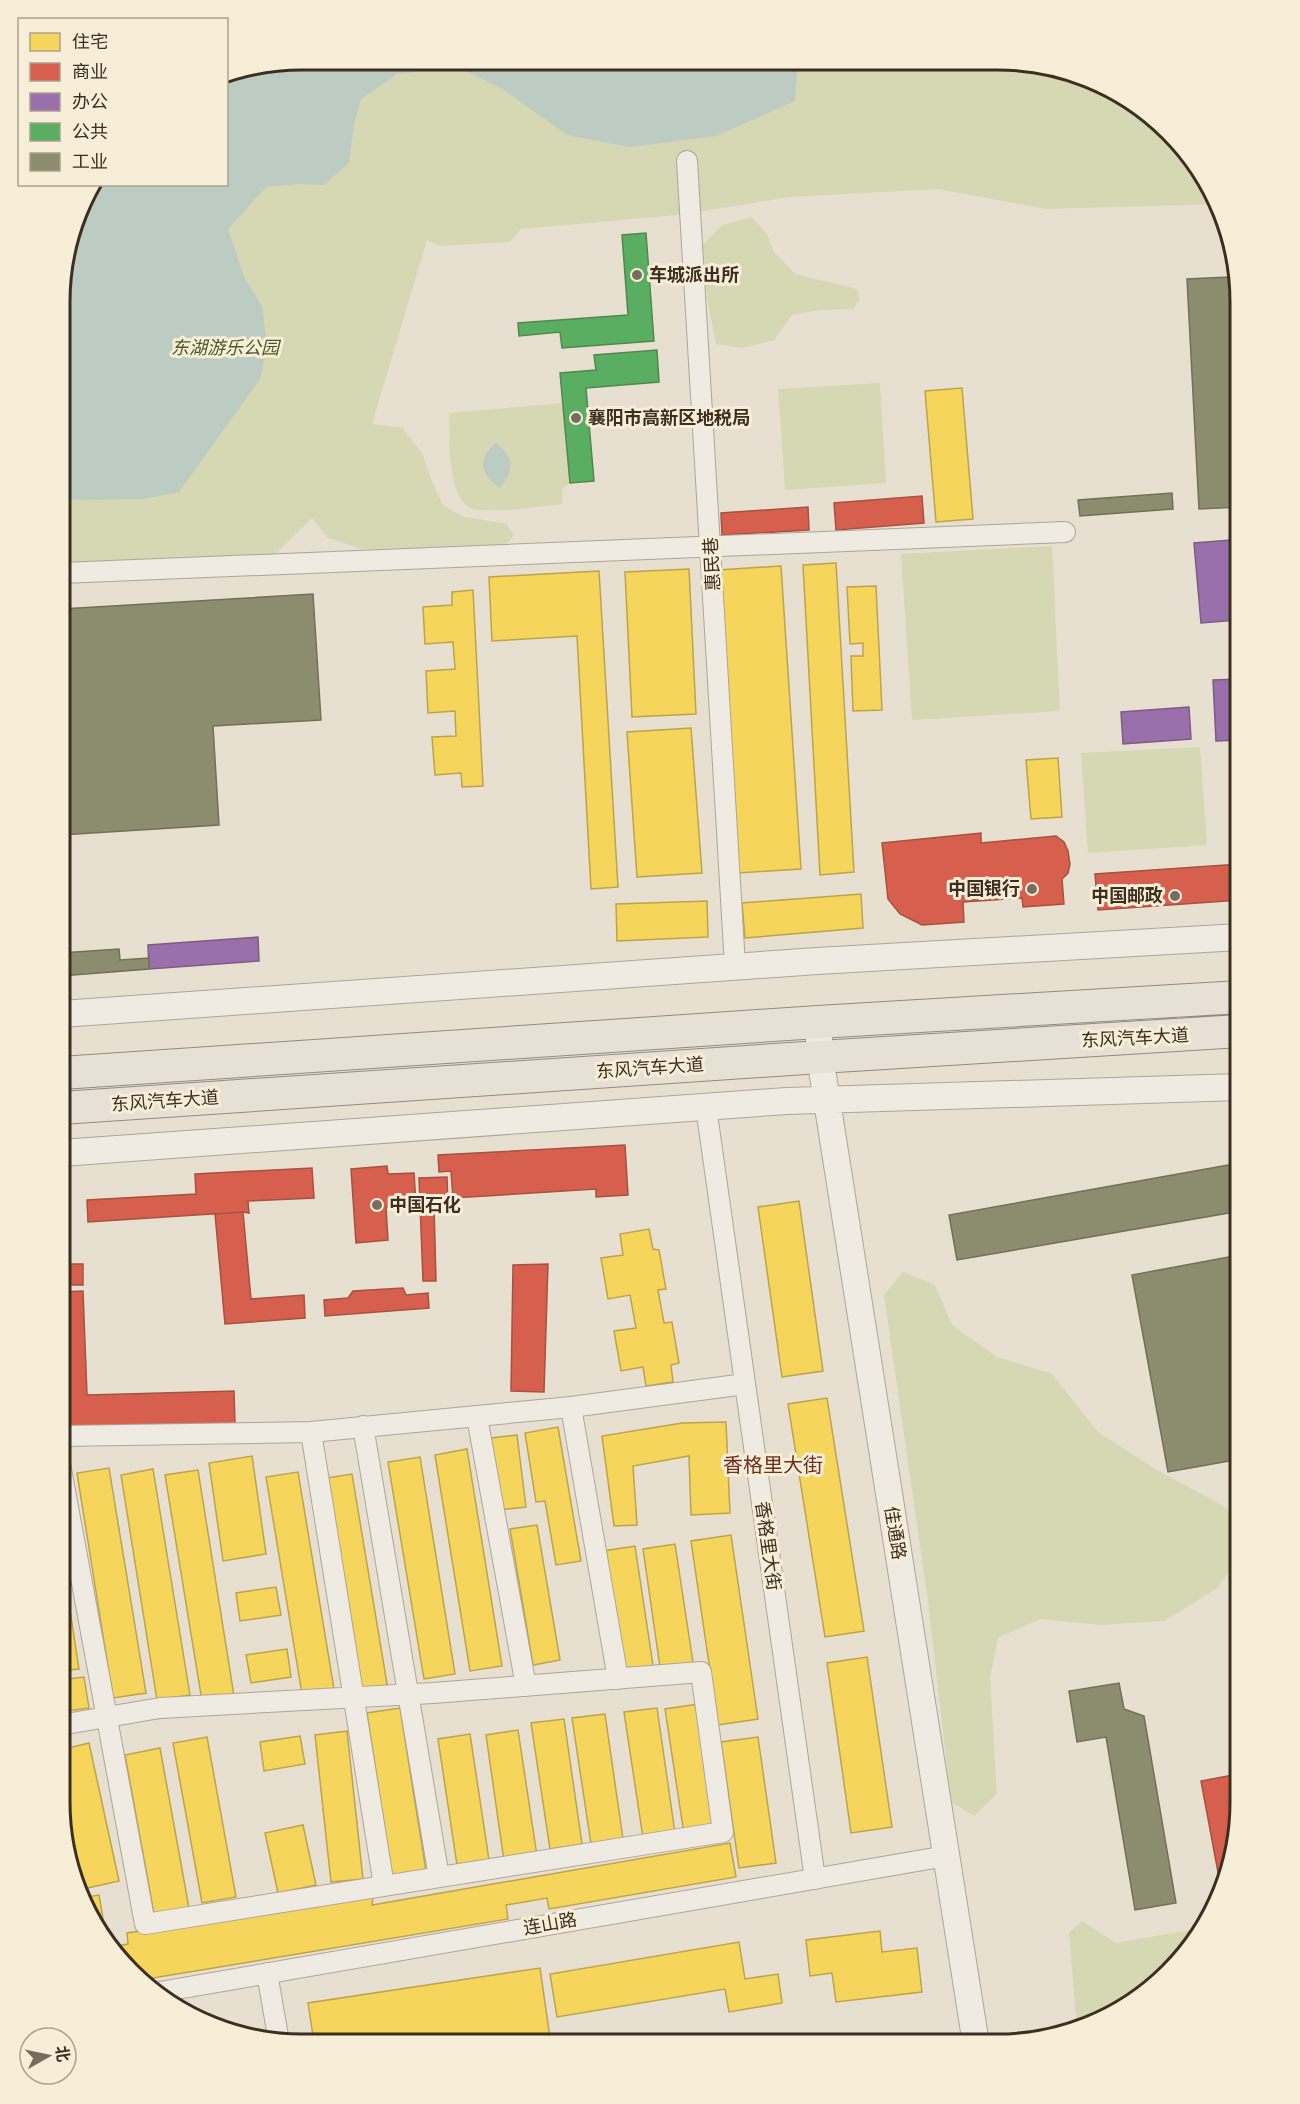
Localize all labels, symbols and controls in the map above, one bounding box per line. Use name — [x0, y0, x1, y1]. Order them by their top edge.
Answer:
legend — [18, 18, 228, 186]
text: 住宅 — [72, 29, 108, 56]
text: 商业 — [72, 59, 108, 86]
text: 办公 — [72, 89, 108, 116]
text: 公共 — [72, 119, 108, 146]
text: 工业 — [72, 149, 108, 176]
place label: 车城派出所 — [649, 262, 739, 289]
marker: 车城派出所 — [630, 268, 644, 282]
park label: 东湖游乐公园 — [171, 335, 282, 362]
place label: 襄阳市高新区地税局 — [588, 405, 750, 432]
marker: 襄阳市高新区地税局 — [569, 411, 583, 425]
street label: 惠民巷 — [698, 536, 727, 592]
place label: 中国银行 — [948, 876, 1020, 903]
marker: 中国银行 — [1025, 882, 1039, 896]
place label: 中国邮政 — [1091, 883, 1163, 910]
marker: 中国邮政 — [1168, 889, 1182, 903]
street label: 东风汽车大道 — [1080, 1022, 1190, 1055]
street label: 东风汽车大道 — [595, 1051, 705, 1086]
street label: 东风汽车大道 — [110, 1084, 220, 1119]
place label: 中国石化 — [389, 1192, 461, 1219]
marker: 中国石化 — [370, 1198, 384, 1212]
district label: 香格里大街 — [723, 1451, 823, 1481]
street label: 香格里大街 — [748, 1500, 787, 1593]
street label: 佳通路 — [877, 1504, 912, 1562]
street label: 连山路 — [521, 1907, 579, 1942]
north arrow — [18, 2026, 78, 2086]
text: 北 — [49, 2044, 75, 2064]

